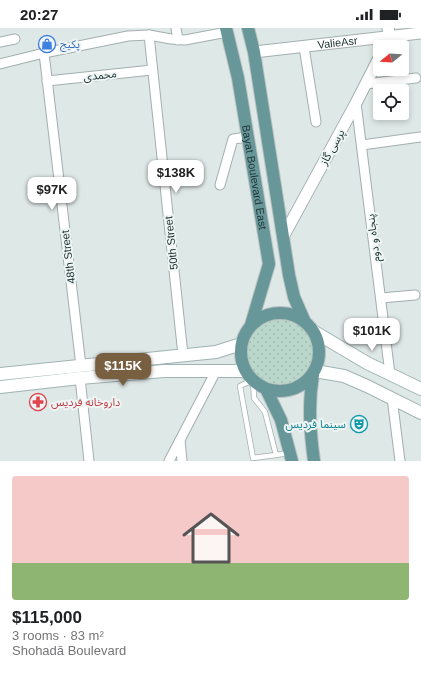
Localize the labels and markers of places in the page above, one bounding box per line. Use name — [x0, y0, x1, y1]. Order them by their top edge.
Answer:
shop icon: پکیج — [37, 34, 57, 54]
place label: پکیج — [60, 38, 80, 52]
pin: $138K — [148, 160, 204, 194]
pin: $97K — [28, 177, 76, 211]
pin: $101K — [344, 318, 400, 352]
pin: $115K — [95, 353, 151, 387]
pharmacy icon: داروخانه فردیس — [28, 392, 48, 412]
place label: داروخانه فردیس — [51, 396, 120, 409]
theatre icon: سینما فردیس — [349, 414, 369, 434]
place label: سینما فردیس — [285, 418, 346, 431]

